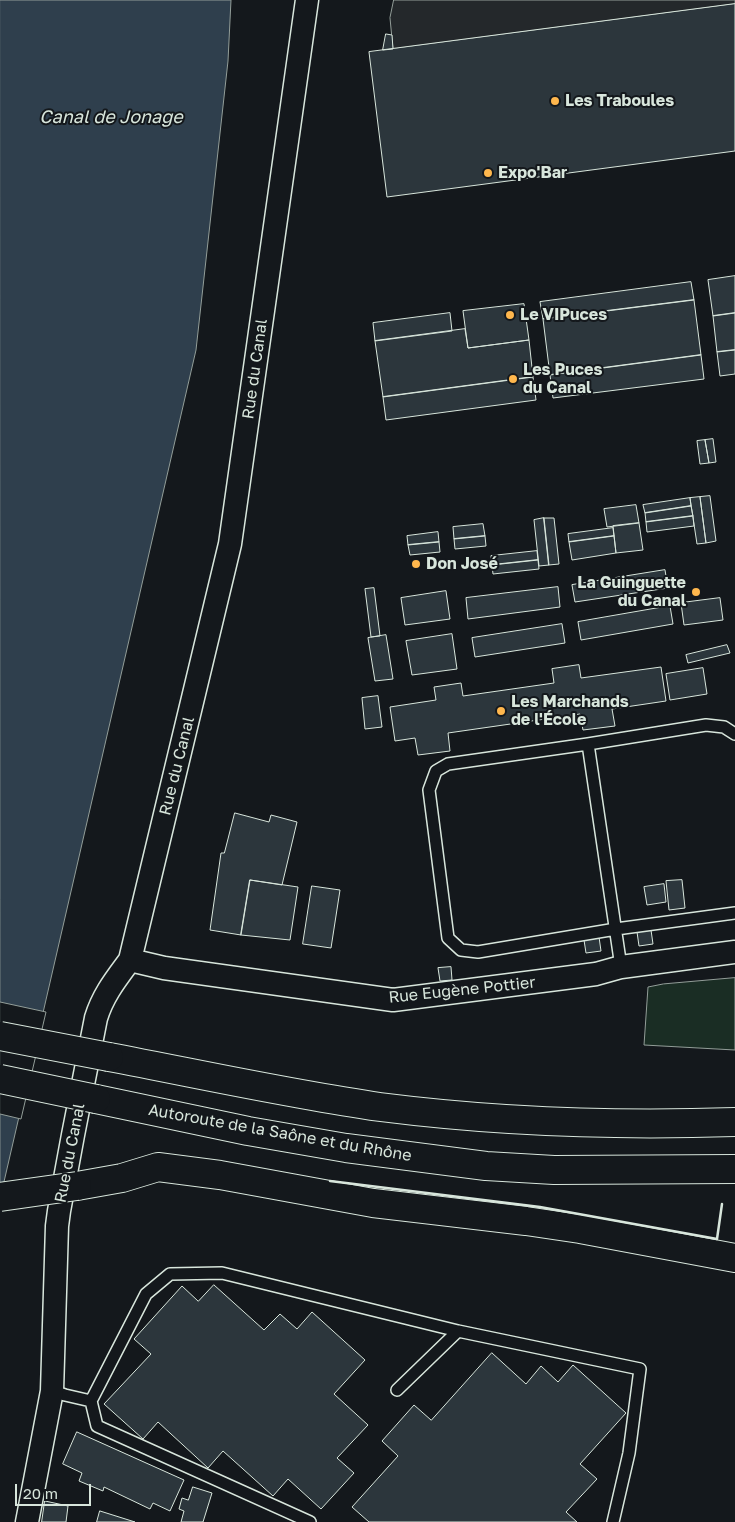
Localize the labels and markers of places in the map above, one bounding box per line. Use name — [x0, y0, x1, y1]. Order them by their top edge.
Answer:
place label: Les Traboules — [565, 91, 674, 111]
marker: Les Traboules — [549, 95, 561, 107]
place label: Expo'Bar — [498, 163, 567, 183]
marker: Expo'Bar — [482, 167, 494, 179]
place label: Le VIPuces — [520, 305, 607, 325]
marker: Le VIPuces — [504, 309, 516, 321]
place label: Les Puces du Canal — [523, 360, 602, 398]
marker: Les Puces du Canal — [507, 373, 519, 385]
place label: Don José — [426, 554, 498, 574]
marker: Don José — [410, 558, 422, 570]
place label: La Guinguette du Canal — [577, 573, 686, 611]
marker: La Guinguette du Canal — [690, 586, 702, 598]
place label: Les Marchands de l'École — [511, 692, 629, 730]
marker: Les Marchands de l'École — [495, 705, 507, 717]

